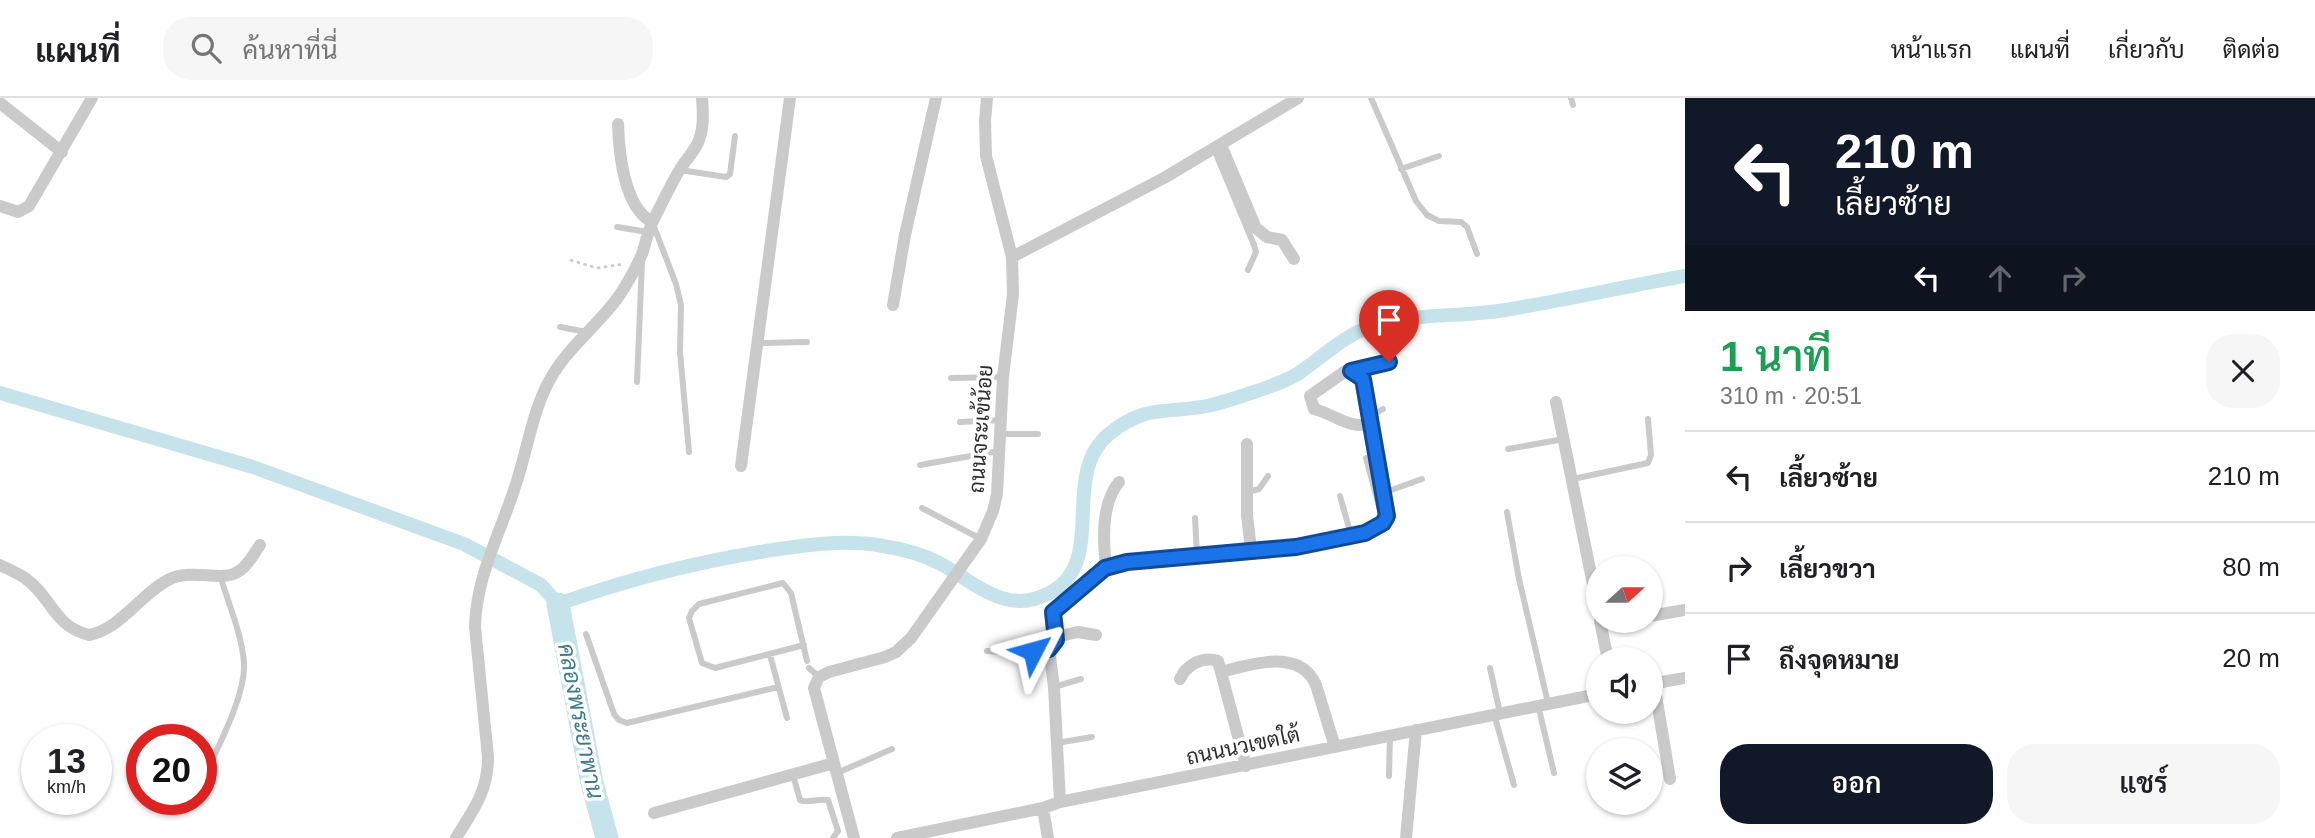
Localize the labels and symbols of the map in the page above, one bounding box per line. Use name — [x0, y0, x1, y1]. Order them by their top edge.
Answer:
pin — [1359, 290, 1419, 362]
street label: ถนนจระเข้น้อย — [965, 364, 996, 494]
north arrow — [1586, 556, 1662, 634]
position arrow — [996, 614, 1070, 688]
water label: คลองพระยาพาน — [553, 641, 609, 801]
street label: ถนนนวเขตใต้ — [1184, 721, 1303, 769]
speed limit sign: 20 — [126, 724, 217, 815]

